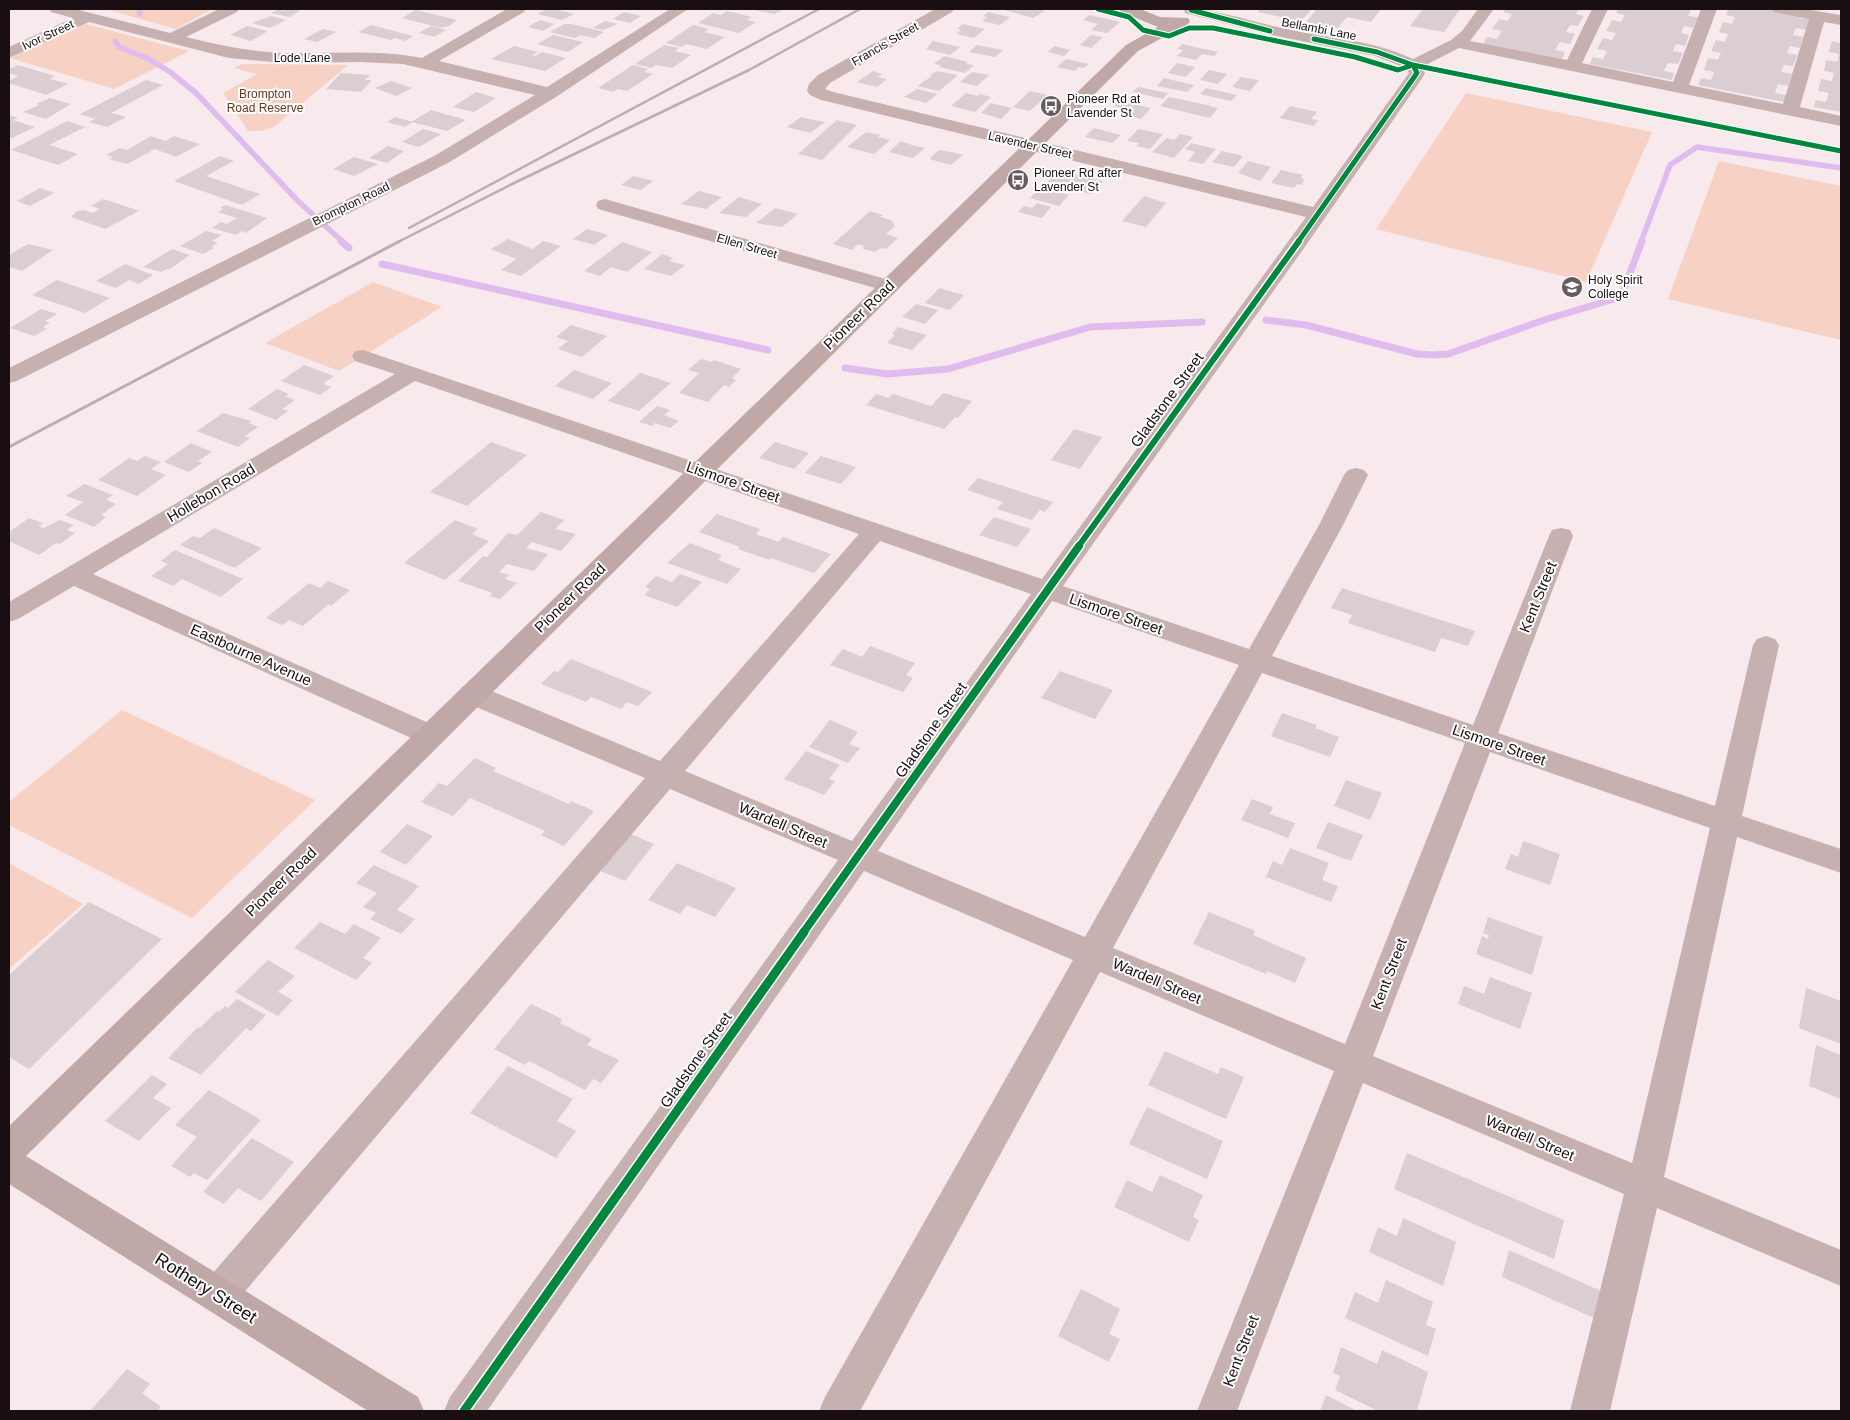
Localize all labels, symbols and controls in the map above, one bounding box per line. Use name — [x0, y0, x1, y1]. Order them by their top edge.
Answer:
street label: Bellambi Lane — [1280, 15, 1358, 43]
street label: Ivor Street — [20, 17, 77, 53]
street label: Francis Street — [849, 19, 921, 69]
street label: Lode Lane — [274, 51, 331, 65]
park label: Brompton Road Reserve — [227, 87, 304, 115]
place label: Pioneer Rd at Lavender St — [1067, 92, 1141, 120]
bus stop icon: Pioneer Rd at Lavender St — [1039, 94, 1063, 118]
street label: Lavender Street — [987, 129, 1074, 162]
place label: Pioneer Rd after Lavender St — [1034, 166, 1121, 194]
bus stop icon: Pioneer Rd after Lavender St — [1006, 168, 1030, 192]
street label: Brompton Road — [310, 179, 392, 229]
street label: Ellen Street — [715, 231, 779, 261]
place label: Holy Spirit College — [1588, 273, 1643, 301]
school or university icon: Holy Spirit College — [1560, 275, 1584, 299]
street label: Pioneer Road — [820, 277, 898, 353]
street label: Gladstone Street — [1127, 349, 1207, 450]
street label: Lismore Street — [684, 458, 783, 506]
street label: Hollebon Road — [164, 460, 258, 525]
street label: Kent Street — [1516, 558, 1560, 635]
street label: Pioneer Road — [531, 560, 609, 636]
street label: Lismore Street — [1067, 590, 1166, 638]
street label: Eastbourne Avenue — [188, 620, 314, 689]
street label: Gladstone Street — [891, 678, 970, 781]
street label: Lismore Street — [1450, 721, 1549, 769]
street label: Wardell Street — [736, 798, 831, 851]
street label: Pioneer Road — [242, 844, 320, 920]
street label: Kent Street — [1367, 935, 1410, 1012]
street label: Wardell Street — [1110, 954, 1205, 1007]
street label: Gladstone Street — [656, 1008, 735, 1111]
street label: Wardell Street — [1483, 1111, 1578, 1164]
street label: Rothery Street — [151, 1249, 261, 1327]
street label: Kent Street — [1219, 1312, 1262, 1389]

